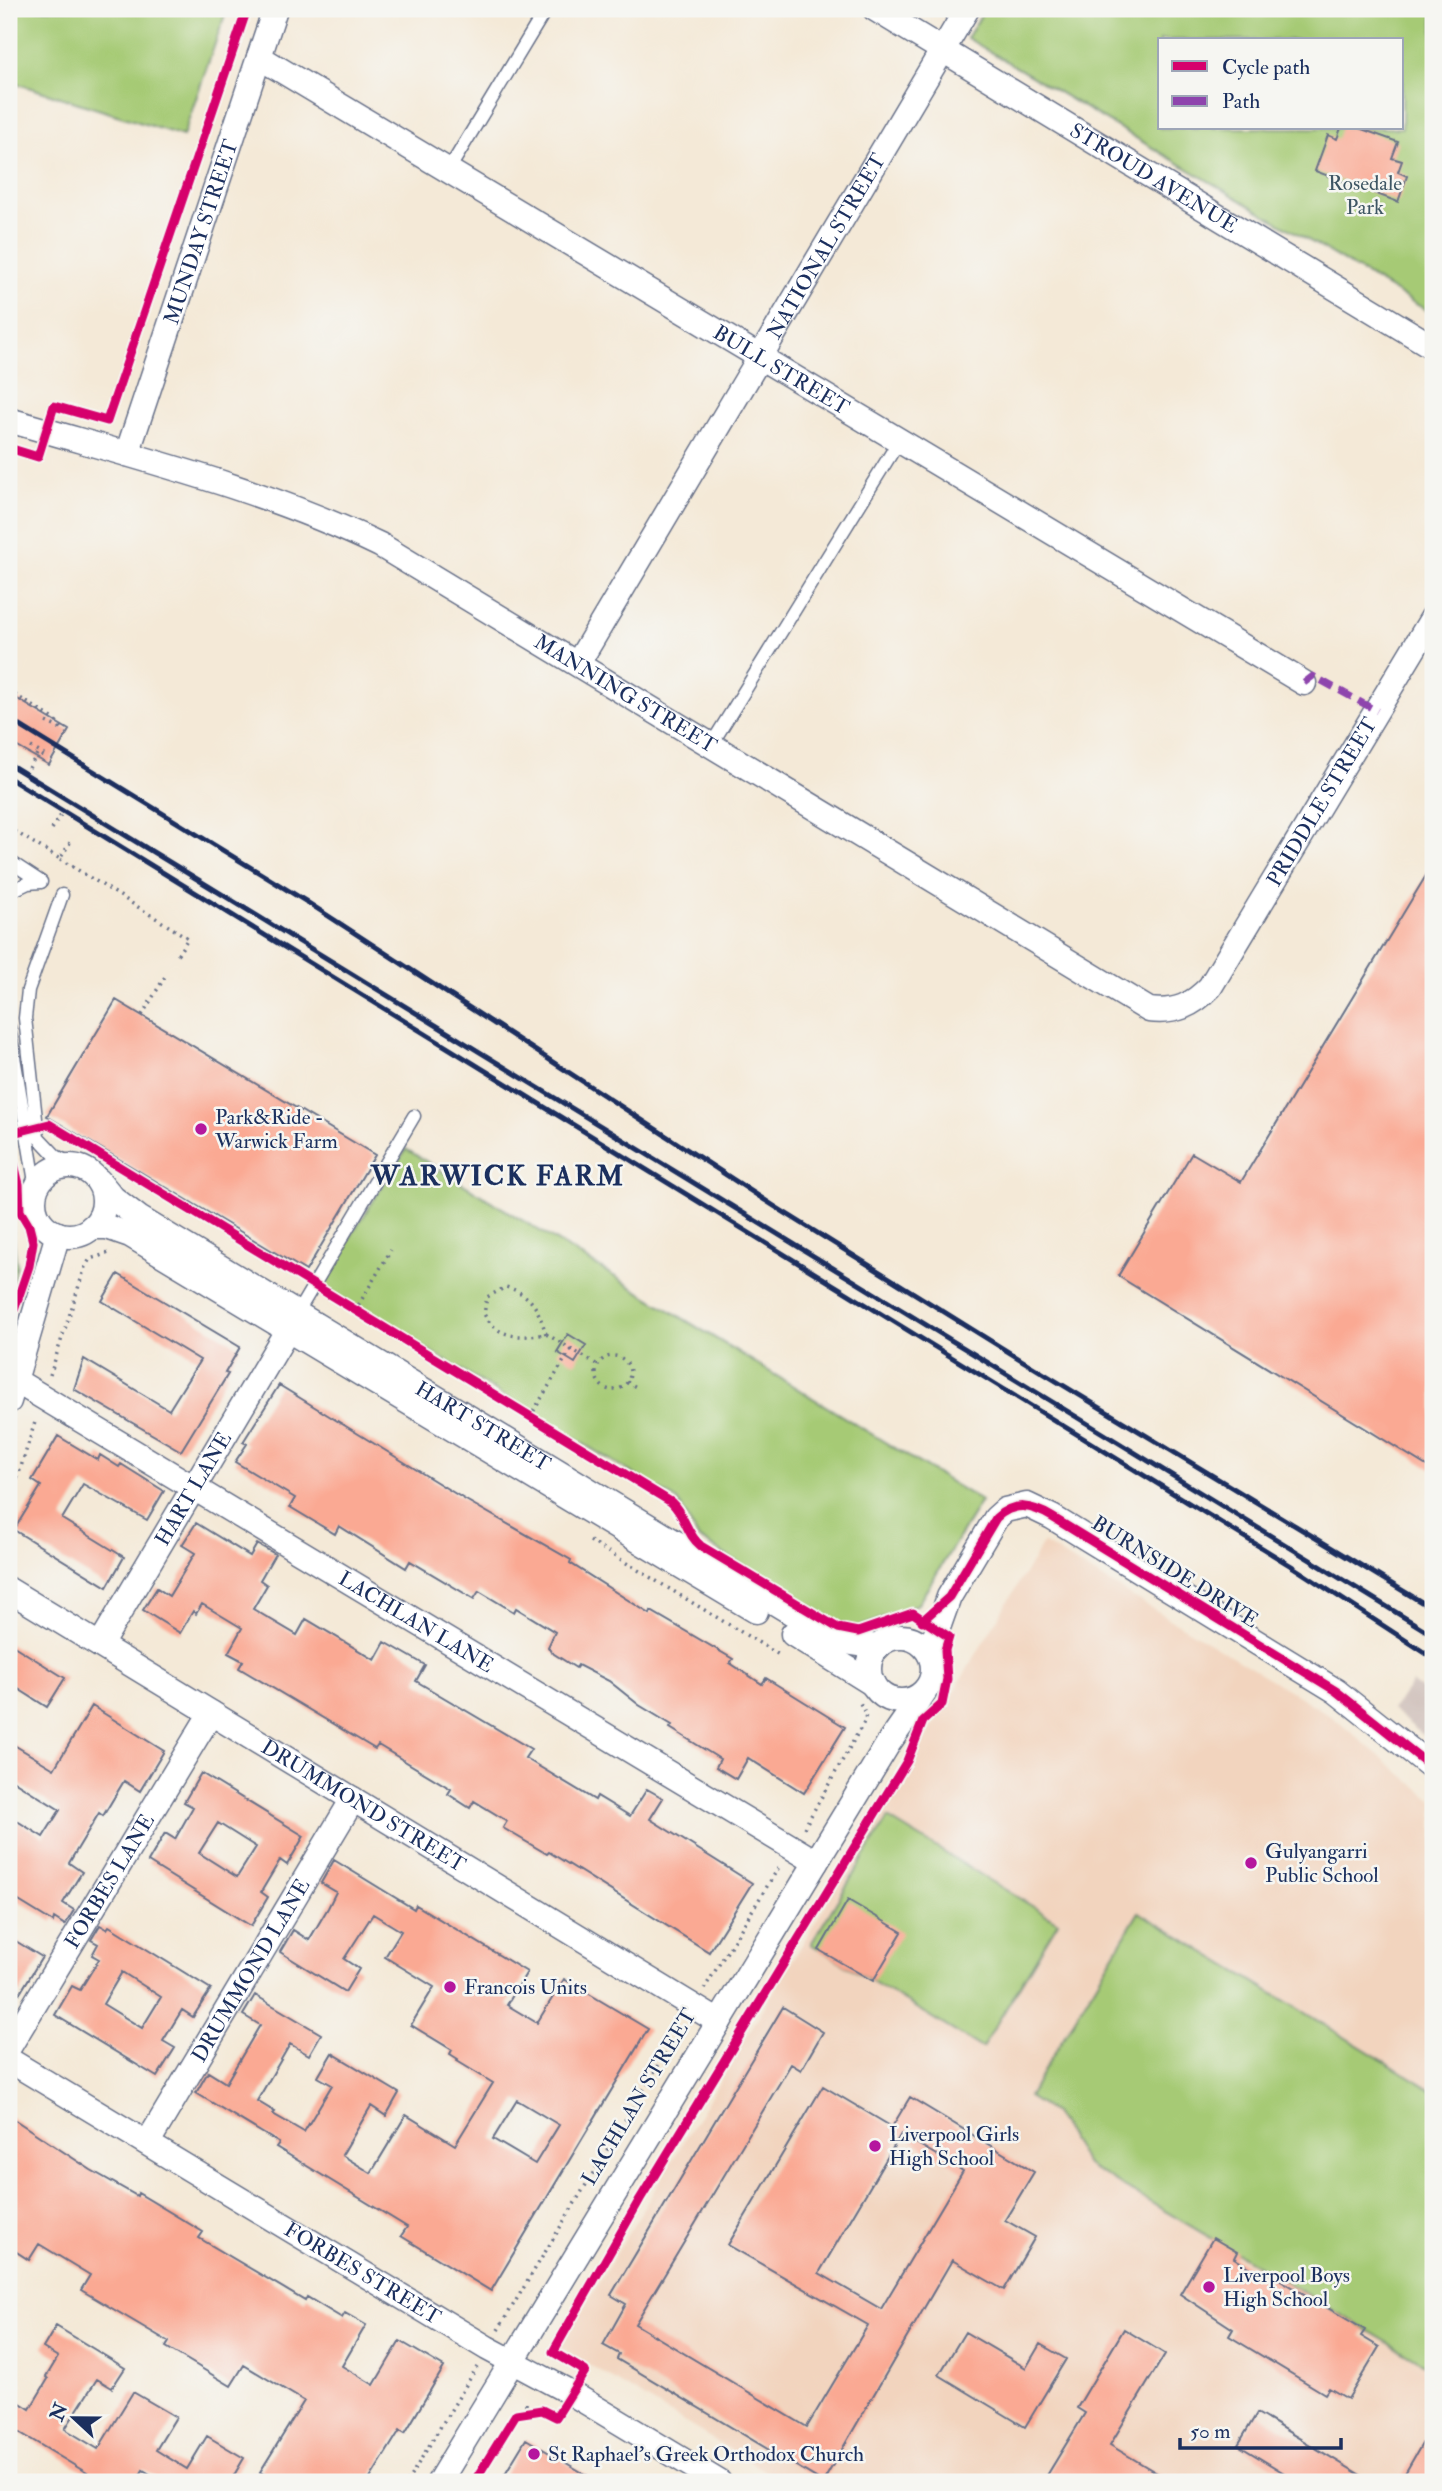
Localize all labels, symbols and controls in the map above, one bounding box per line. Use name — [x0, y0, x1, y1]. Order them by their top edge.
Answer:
legend — [1158, 38, 1404, 130]
text: Cycle path — [1222, 54, 1310, 81]
text: Path — [1222, 88, 1260, 115]
street label: STROUD AVENUE — [1065, 117, 1243, 239]
street label: MUNDAY STREET — [158, 136, 244, 328]
street label: NATIONAL STREET — [760, 148, 892, 344]
park label: Rosedale Park — [1328, 170, 1402, 221]
street label: BULL STREET — [708, 319, 855, 421]
street label: MANNING STREET — [529, 628, 722, 759]
street label: PRIDDLE STREET — [1260, 712, 1383, 891]
place label: Park&Ride - Warwick Farm — [214, 1104, 338, 1155]
marker: Park&Ride - Warwick Farm — [193, 1121, 209, 1137]
district label: WARWICK FARM — [370, 1159, 625, 1194]
street label: HART STREET — [411, 1375, 556, 1478]
street label: HART LANE — [149, 1427, 237, 1551]
street label: BURNSIDE DRIVE — [1086, 1510, 1264, 1634]
street label: LACHLAN LANE — [334, 1565, 499, 1679]
street label: DRUMMOND STREET — [256, 1733, 471, 1878]
street label: FORBES LANE — [58, 1809, 161, 1953]
place label: Gulyangarri Public School — [1265, 1838, 1379, 1889]
marker: Gulyangarri Public School — [1243, 1855, 1259, 1871]
street label: DRUMMOND LANE — [185, 1874, 316, 2067]
place label: Francois Units — [464, 1974, 587, 2001]
marker: Francois Units — [442, 1979, 458, 1995]
street label: LACHLAN STREET — [576, 2003, 703, 2190]
place label: Liverpool Girls High School — [889, 2121, 1019, 2172]
marker: Liverpool Girls High School — [867, 2138, 883, 2154]
street label: FORBES STREET — [279, 2216, 446, 2331]
place label: Liverpool Boys High School — [1223, 2262, 1350, 2313]
marker: Liverpool Boys High School — [1201, 2279, 1217, 2295]
north arrow — [38, 2382, 108, 2452]
text: N — [44, 2399, 74, 2425]
scale bar — [1180, 2407, 1340, 2451]
text: 50 m — [1190, 2418, 1231, 2445]
place label: St Raphael’s Greek Orthodox Church — [548, 2441, 864, 2468]
marker: St Raphael’s Greek Orthodox Church — [526, 2446, 542, 2462]

